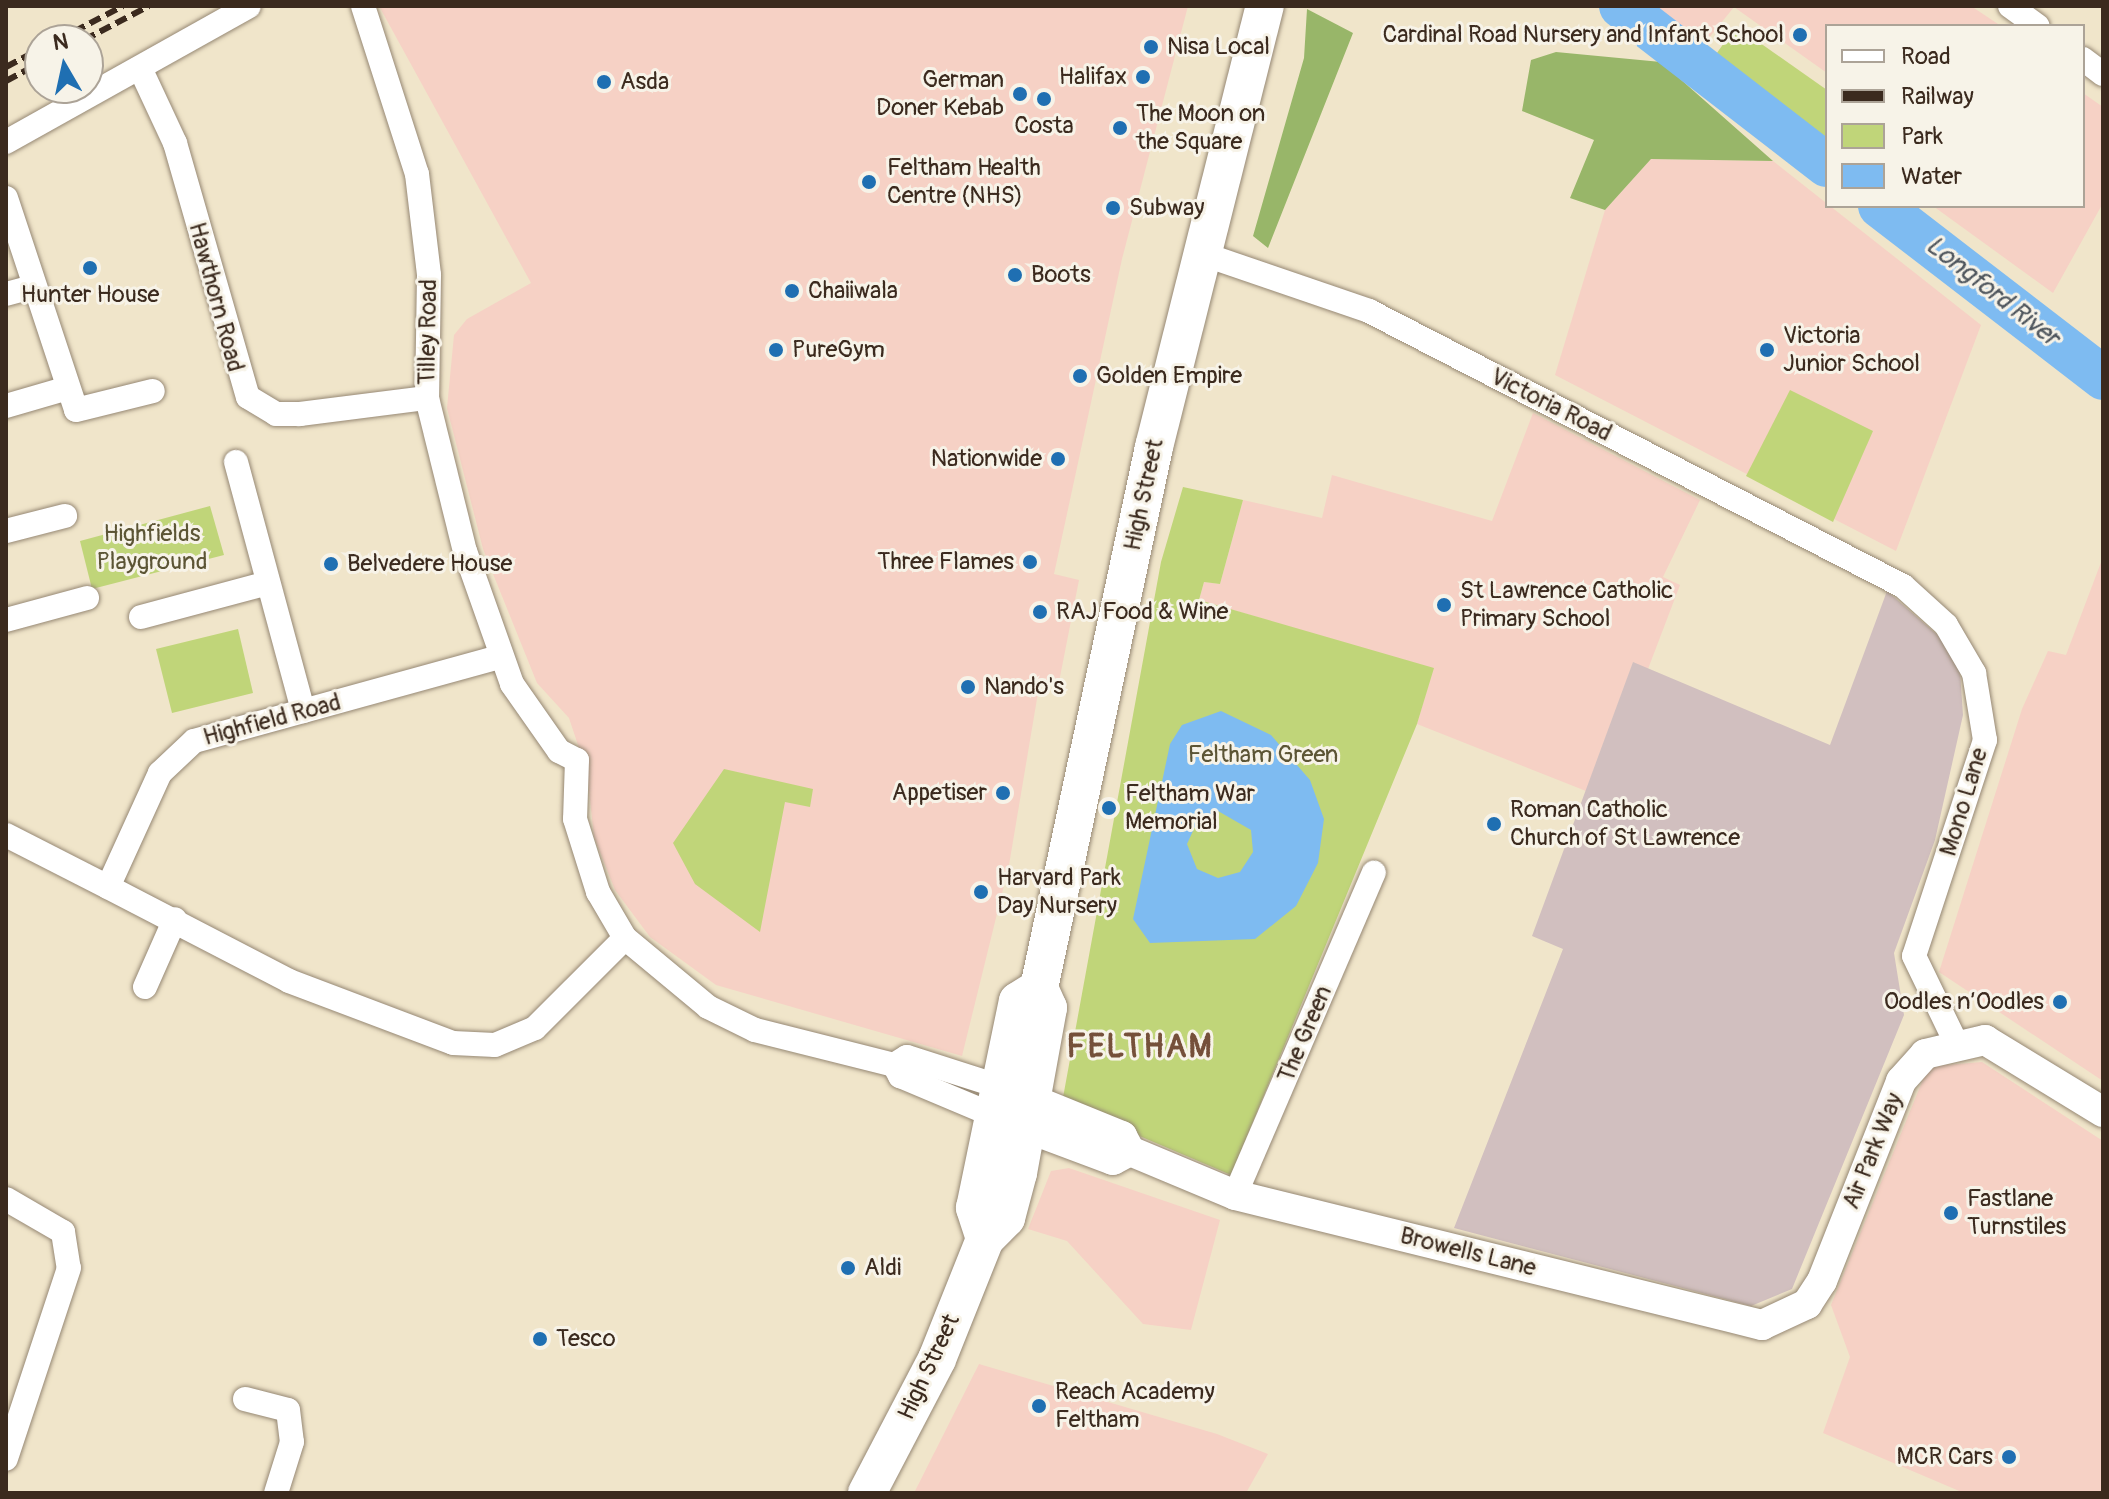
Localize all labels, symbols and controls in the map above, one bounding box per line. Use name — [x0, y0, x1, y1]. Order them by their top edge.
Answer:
place label: Cardinal Road Nursery and Infant School — [1382, 21, 1784, 49]
north arrow — [24, 24, 104, 104]
legend — [1825, 24, 2085, 208]
marker: Cardinal Road Nursery and Infant School — [1791, 26, 1809, 44]
text: N — [51, 27, 70, 57]
place label: Nisa Local — [1167, 33, 1270, 61]
marker: Nisa Local — [1142, 38, 1160, 56]
text: Road — [1901, 42, 1951, 71]
place label: Halifax — [1059, 63, 1127, 91]
place label: German Doner Kebab — [876, 66, 1004, 122]
place label: Asda — [620, 68, 669, 96]
marker: Halifax — [1134, 68, 1152, 86]
marker: Asda — [595, 73, 613, 91]
text: Railway — [1901, 82, 1974, 111]
marker: German Doner Kebab — [1011, 85, 1029, 103]
marker: Costa — [1035, 90, 1053, 108]
place label: The Moon on the Square — [1136, 100, 1265, 156]
place label: Costa — [1014, 112, 1074, 140]
marker: The Moon on the Square — [1111, 119, 1129, 137]
text: Park — [1901, 122, 1943, 151]
place label: Feltham Health Centre (NHS) — [887, 154, 1041, 210]
text: Water — [1901, 162, 1962, 191]
marker: Feltham Health Centre (NHS) — [858, 171, 880, 193]
place label: Subway — [1129, 194, 1204, 222]
marker: Subway — [1104, 199, 1122, 217]
street label: Hawthorn Road — [182, 219, 250, 375]
water label: Longford River — [1919, 230, 2065, 354]
marker: Hunter House — [81, 259, 99, 277]
place label: Boots — [1031, 261, 1091, 289]
marker: Boots — [1006, 266, 1024, 284]
place label: Chaiiwala — [808, 277, 898, 305]
street label: Tilley Road — [413, 279, 443, 385]
place label: Hunter House — [21, 281, 159, 309]
marker: Chaiiwala — [783, 282, 801, 300]
place label: Victoria Junior School — [1783, 322, 1920, 378]
place label: PureGym — [792, 336, 885, 364]
marker: PureGym — [767, 341, 785, 359]
marker: Victoria Junior School — [1758, 341, 1776, 359]
place label: Golden Empire — [1096, 362, 1242, 390]
street label: Victoria Road — [1486, 362, 1616, 448]
marker: Golden Empire — [1071, 367, 1089, 385]
street label: High Street — [1118, 437, 1170, 553]
place label: Nationwide — [931, 445, 1042, 473]
marker: Nationwide — [1049, 450, 1067, 468]
park label: Highfields Playground — [97, 520, 207, 576]
place label: Three Flames — [877, 548, 1014, 576]
place label: Belvedere House — [347, 550, 512, 578]
marker: Three Flames — [1021, 553, 1039, 571]
marker: Belvedere House — [322, 555, 340, 573]
place label: St Lawrence Catholic Primary School — [1460, 577, 1673, 633]
marker: St Lawrence Catholic Primary School — [1435, 596, 1453, 614]
place label: RAJ Food & Wine — [1056, 598, 1228, 626]
marker: RAJ Food & Wine — [1031, 603, 1049, 621]
place label: Nando's — [984, 673, 1064, 701]
marker: Nando's — [959, 678, 977, 696]
street label: Highfield Road — [200, 688, 344, 752]
park label: Feltham Green — [1188, 741, 1338, 769]
street label: Mono Lane — [1934, 744, 1994, 860]
place label: Appetiser — [892, 779, 987, 807]
place label: Feltham War Memorial — [1125, 780, 1255, 836]
marker: Appetiser — [994, 784, 1012, 802]
place label: Roman Catholic Church of St Lawrence — [1510, 796, 1740, 852]
marker: Feltham War Memorial — [1100, 799, 1118, 817]
marker: Roman Catholic Church of St Lawrence — [1485, 815, 1503, 833]
place label: Harvard Park Day Nursery — [997, 864, 1121, 920]
marker: Harvard Park Day Nursery — [972, 883, 990, 901]
street label: The Green — [1272, 981, 1338, 1087]
place label: Oodles n’Oodles — [1884, 988, 2044, 1016]
marker: Oodles n’Oodles — [2051, 993, 2069, 1011]
district label: FELTHAM — [1066, 1028, 1214, 1066]
street label: Air Park Way — [1837, 1089, 1909, 1213]
place label: Fastlane Turnstiles — [1967, 1185, 2066, 1241]
marker: Fastlane Turnstiles — [1942, 1204, 1960, 1222]
street label: Browells Lane — [1397, 1221, 1539, 1283]
place label: Aldi — [864, 1254, 901, 1282]
marker: Aldi — [839, 1259, 857, 1277]
street label: High Street — [892, 1310, 966, 1424]
place label: Tesco — [556, 1325, 616, 1353]
marker: Tesco — [531, 1330, 549, 1348]
place label: Reach Academy Feltham — [1055, 1378, 1215, 1434]
marker: Reach Academy Feltham — [1030, 1397, 1048, 1415]
place label: MCR Cars — [1897, 1443, 1993, 1471]
marker: MCR Cars — [2000, 1448, 2018, 1466]

